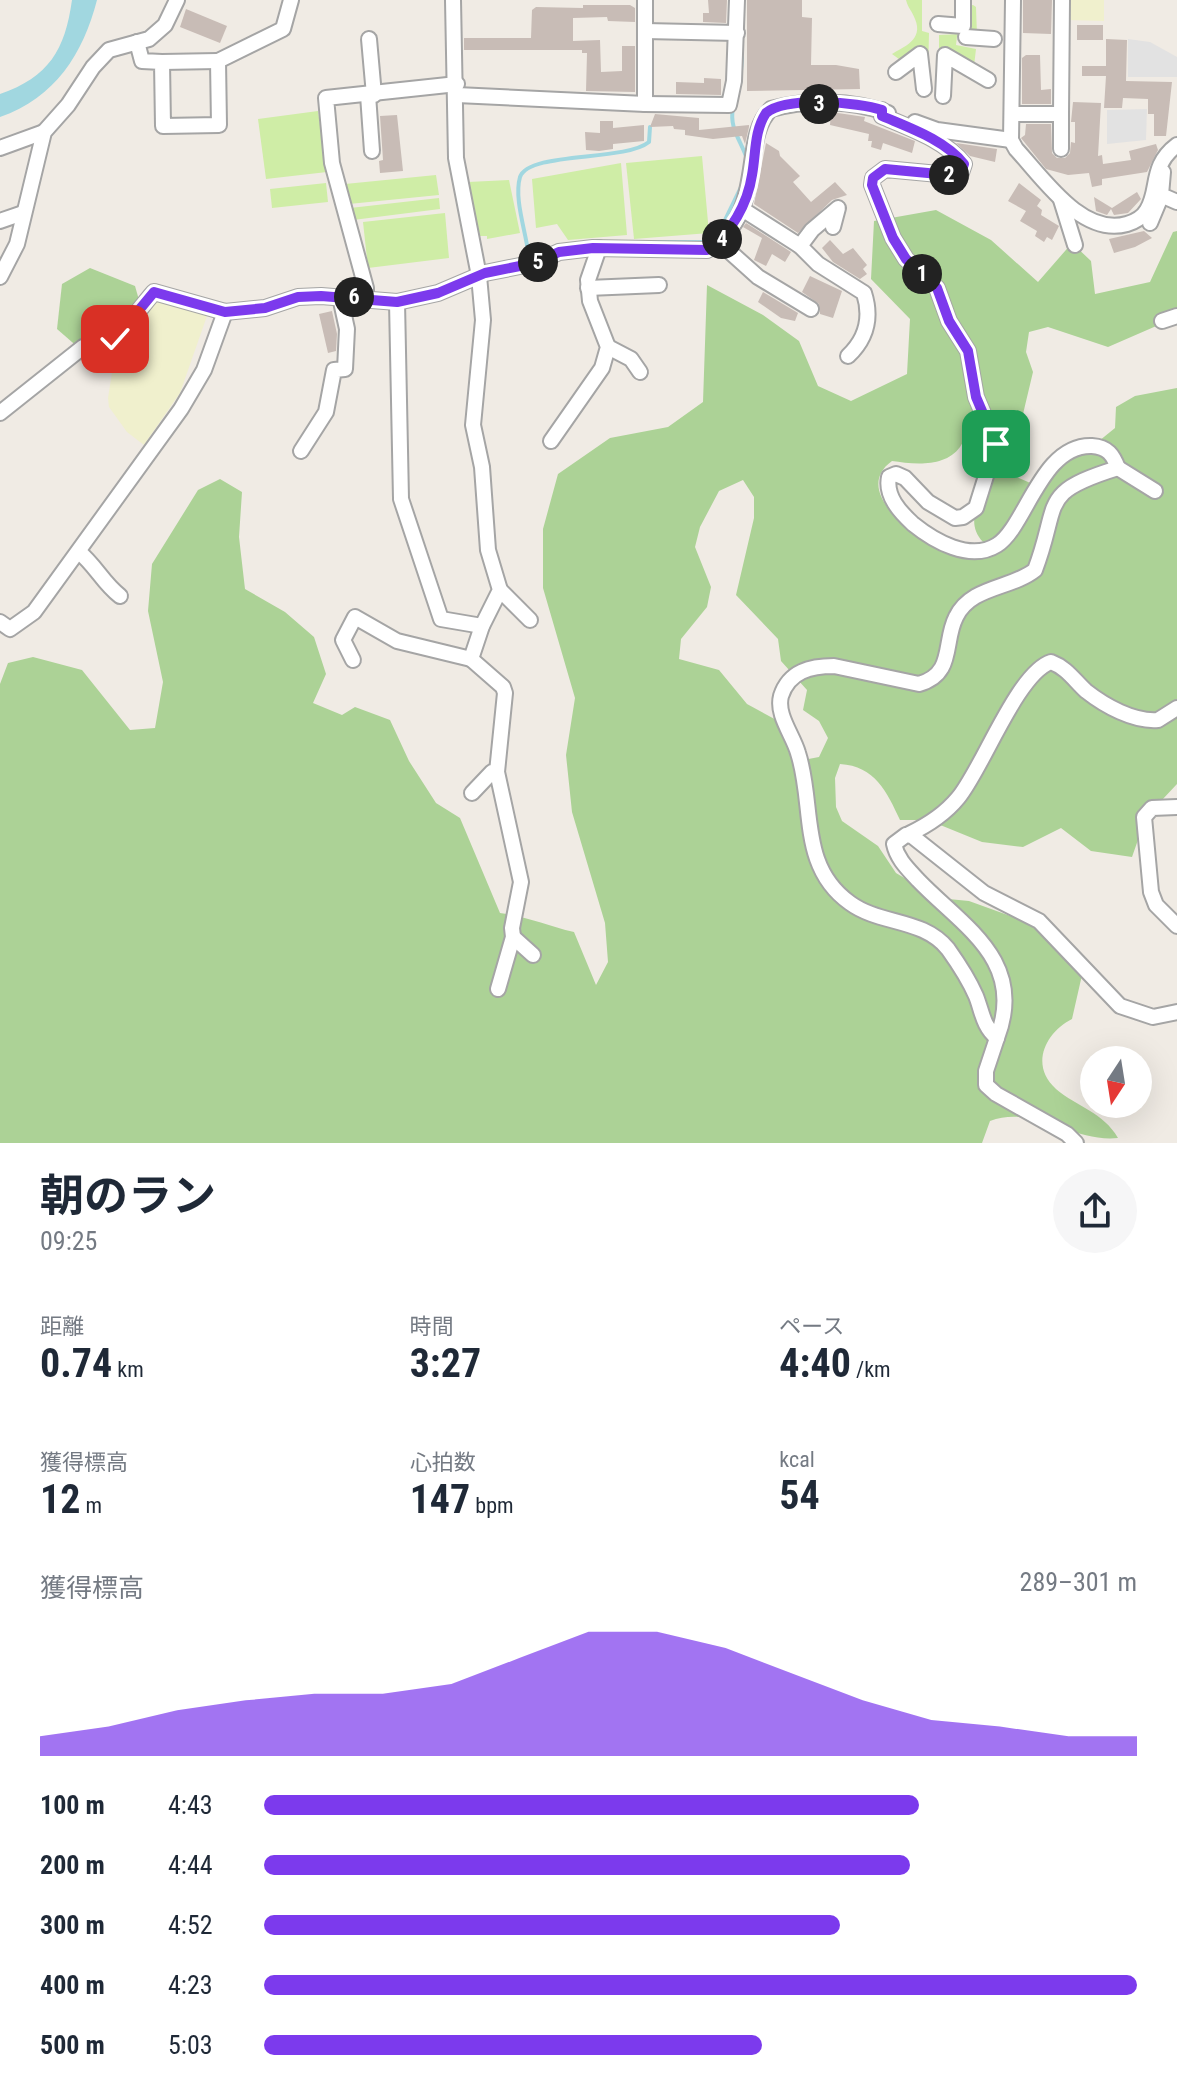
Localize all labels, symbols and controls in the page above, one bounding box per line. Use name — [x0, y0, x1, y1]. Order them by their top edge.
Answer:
pin: 3 — [799, 84, 839, 124]
text: 3 — [813, 91, 825, 116]
pin: 2 — [929, 155, 969, 195]
text: 2 — [943, 162, 955, 187]
pin: 4 — [702, 219, 742, 259]
text: 4 — [716, 226, 728, 251]
pin: 5 — [518, 242, 558, 282]
text: 5 — [532, 249, 544, 274]
pin: 1 — [902, 254, 942, 294]
text: 1 — [916, 261, 928, 286]
pin: 6 — [334, 277, 374, 317]
text: 6 — [348, 284, 360, 309]
pin — [81, 305, 149, 373]
icon: check — [93, 317, 137, 361]
pin — [962, 410, 1030, 478]
icon: arrive — [974, 422, 1018, 466]
north arrow — [1080, 1046, 1152, 1118]
map controls — [1080, 1046, 1152, 1118]
button: share — [1053, 1169, 1137, 1253]
text: 朝のラン — [40, 1170, 216, 1222]
text: 09:25 — [40, 1226, 97, 1256]
text: 距離 — [40, 1314, 84, 1339]
text: 時間 — [410, 1314, 454, 1339]
text: ペース — [779, 1314, 844, 1339]
text: 0.74 — [40, 1340, 112, 1387]
text: 3:27 — [410, 1340, 481, 1387]
text: 4:40 — [779, 1340, 851, 1387]
text: km — [112, 1357, 144, 1382]
text: /km — [851, 1357, 891, 1382]
text: kcal — [779, 1447, 815, 1472]
text: 獲得標高 — [40, 1450, 128, 1475]
text: 心拍数 — [410, 1450, 476, 1475]
text: 54 — [779, 1472, 820, 1519]
text: 12 — [40, 1476, 80, 1523]
text: 147 — [410, 1476, 470, 1523]
text: m — [80, 1493, 102, 1518]
text: bpm — [470, 1493, 514, 1518]
text: 289–301 m — [1020, 1567, 1137, 1597]
text: 獲得標高 — [40, 1573, 144, 1603]
text: 100 m — [40, 1790, 105, 1820]
text: 4:43 — [168, 1790, 213, 1820]
text: 200 m — [40, 1850, 105, 1880]
text: 4:44 — [168, 1850, 213, 1880]
text: 300 m — [40, 1910, 105, 1940]
text: 4:52 — [168, 1910, 213, 1940]
text: 400 m — [40, 1970, 105, 2000]
text: 4:23 — [168, 1970, 213, 2000]
text: 500 m — [40, 2030, 105, 2060]
text: 5:03 — [168, 2030, 213, 2060]

